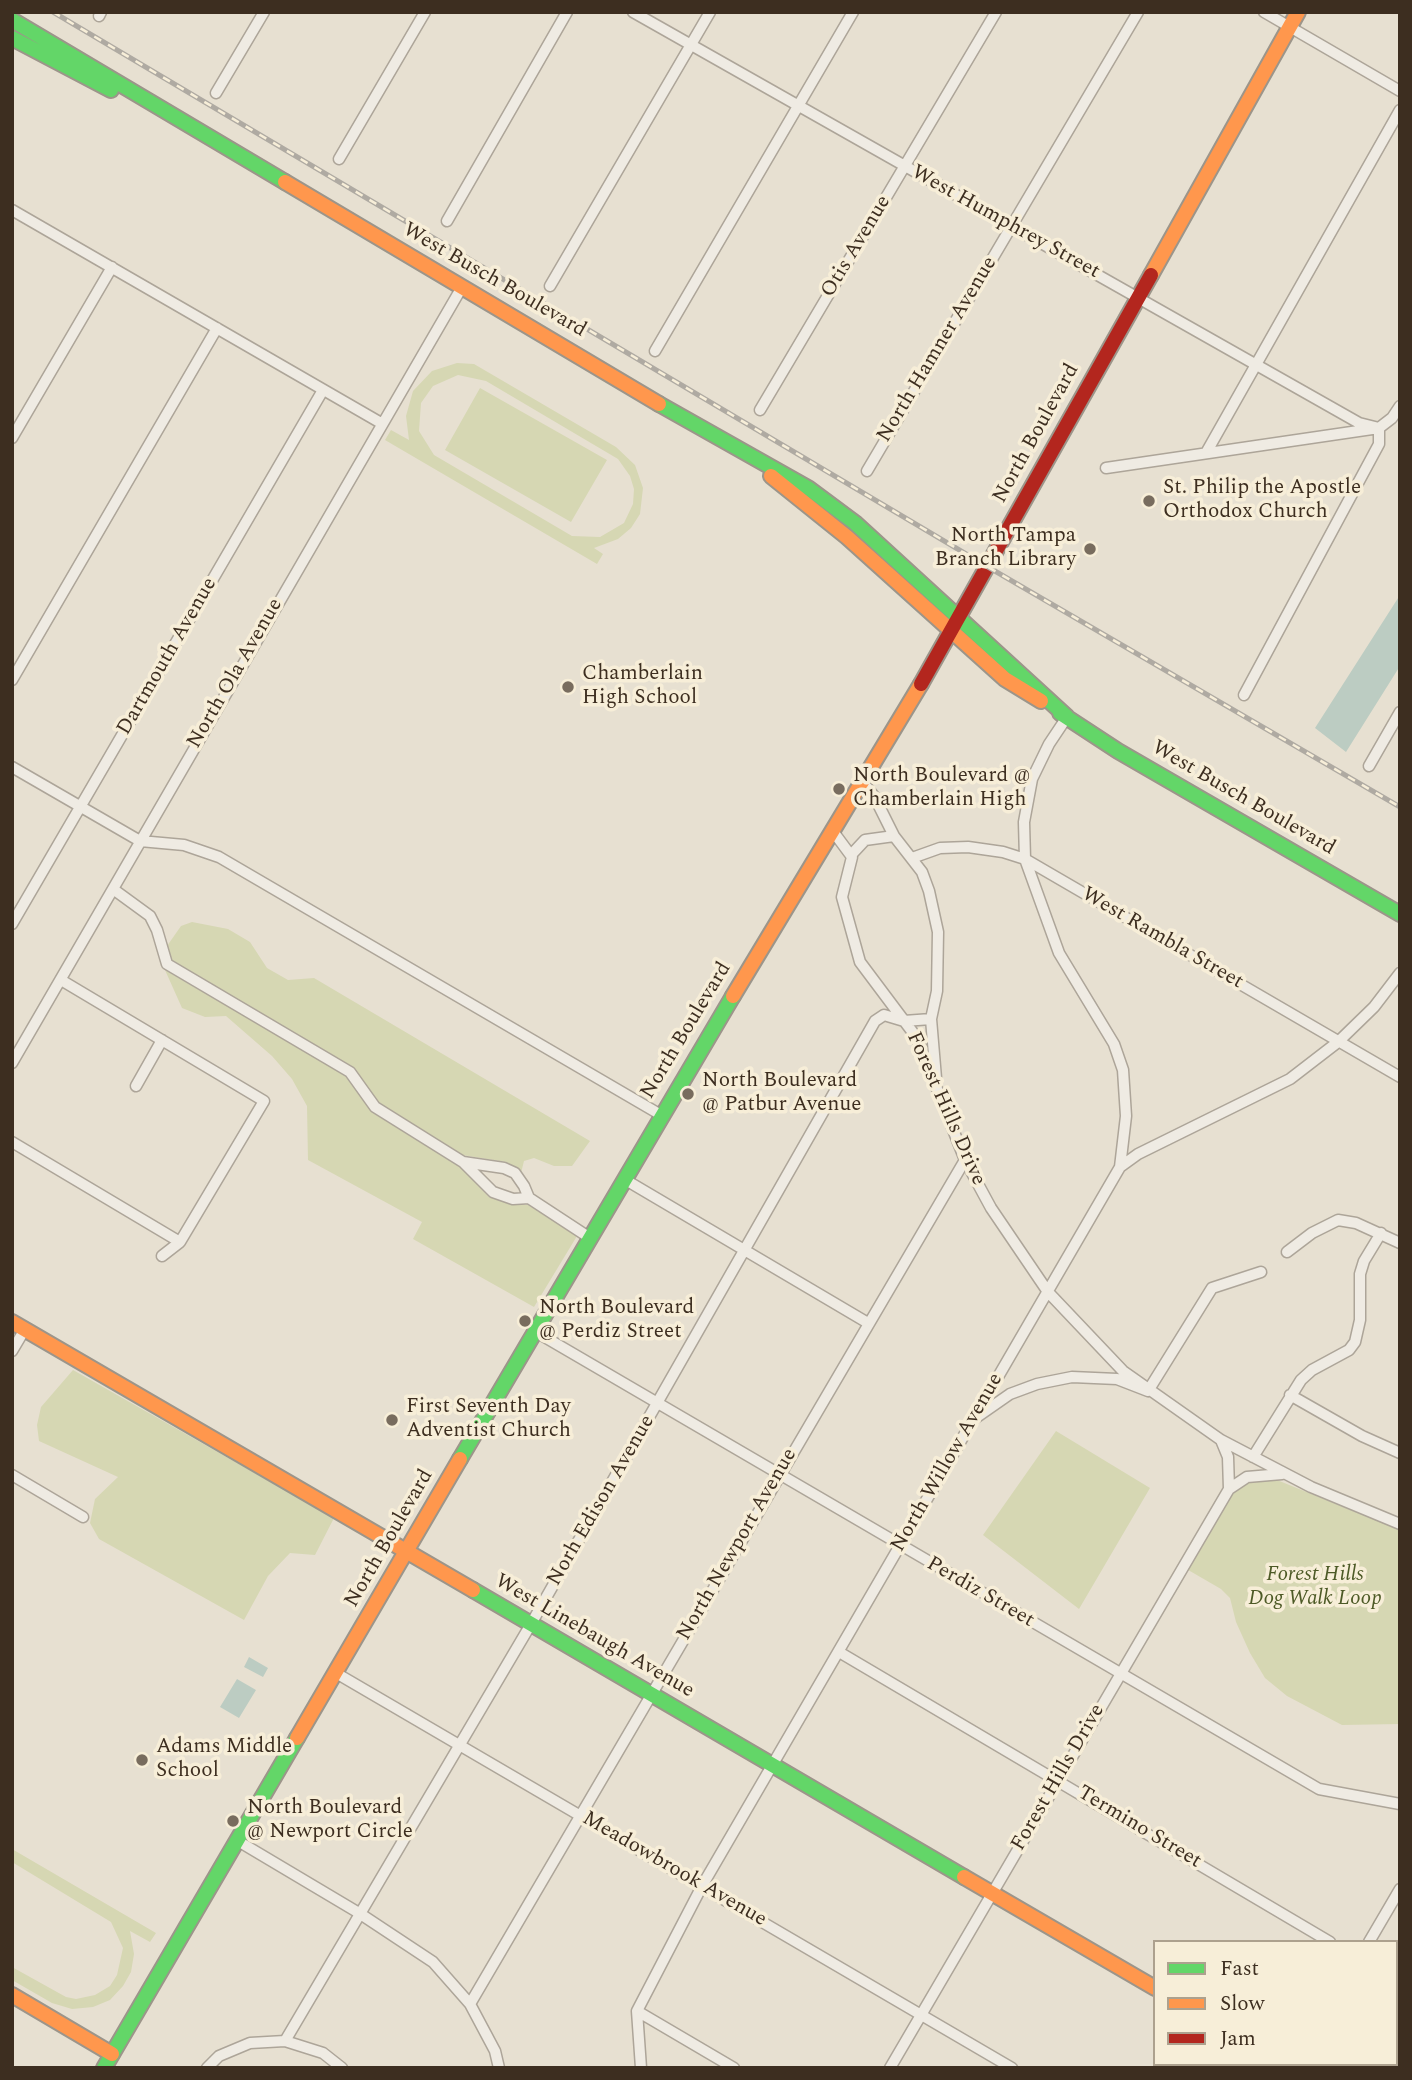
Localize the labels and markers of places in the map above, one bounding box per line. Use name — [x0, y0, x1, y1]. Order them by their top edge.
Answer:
place label: St. Philip the Apostle Orthodox Church — [1163, 476, 1361, 526]
marker: St. Philip the Apostle Orthodox Church — [1141, 493, 1157, 509]
place label: North Tampa Branch Library — [935, 524, 1076, 574]
marker: North Tampa Branch Library — [1082, 541, 1098, 557]
place label: Chamberlain High School — [582, 662, 703, 712]
marker: Chamberlain High School — [560, 679, 576, 695]
place label: North Boulevard @ Chamberlain High — [853, 764, 1031, 814]
marker: North Boulevard @ Chamberlain High — [831, 781, 847, 797]
place label: North Boulevard @ Patbur Avenue — [702, 1069, 861, 1119]
marker: North Boulevard @ Patbur Avenue — [680, 1086, 696, 1102]
place label: North Boulevard @ Perdiz Street — [539, 1296, 694, 1346]
marker: North Boulevard @ Perdiz Street — [517, 1313, 533, 1329]
place label: First Seventh Day Adventist Church — [406, 1395, 571, 1445]
marker: First Seventh Day Adventist Church — [384, 1412, 400, 1428]
place label: Adams Middle School — [156, 1735, 292, 1785]
marker: Adams Middle School — [134, 1752, 150, 1768]
place label: North Boulevard @ Newport Circle — [247, 1796, 413, 1846]
marker: North Boulevard @ Newport Circle — [225, 1813, 241, 1829]

